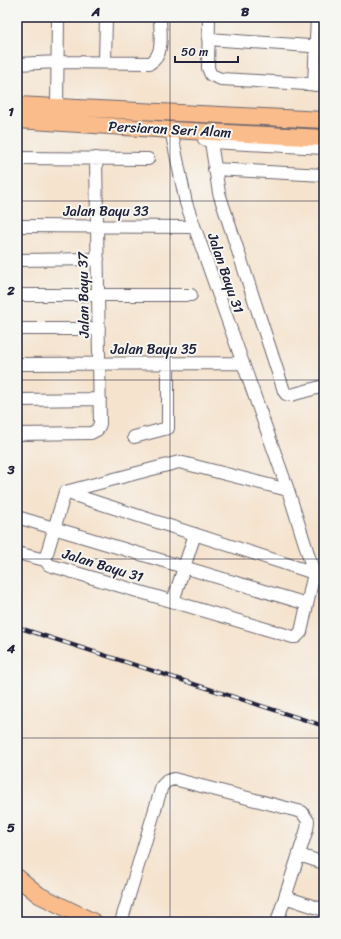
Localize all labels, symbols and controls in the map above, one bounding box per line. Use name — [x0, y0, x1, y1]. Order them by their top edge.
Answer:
text: A — [91, 0, 100, 23]
text: B — [241, 0, 250, 23]
scale bar — [175, 38, 238, 64]
text: 50 m — [181, 41, 208, 63]
text: 1 — [8, 100, 14, 123]
street label: Persiaran Seri Alam — [108, 114, 232, 145]
street label: Jalan Bayu 33 — [62, 199, 149, 224]
street label: Jalan Bayu 31 — [200, 229, 251, 317]
street label: Jalan Bayu 37 — [70, 251, 97, 339]
text: 2 — [6, 279, 15, 302]
street label: Jalan Bayu 35 — [110, 337, 198, 362]
text: 3 — [6, 458, 15, 481]
street label: Jalan Bayu 31 — [58, 541, 147, 590]
text: 4 — [6, 637, 16, 660]
text: 5 — [7, 816, 15, 839]

